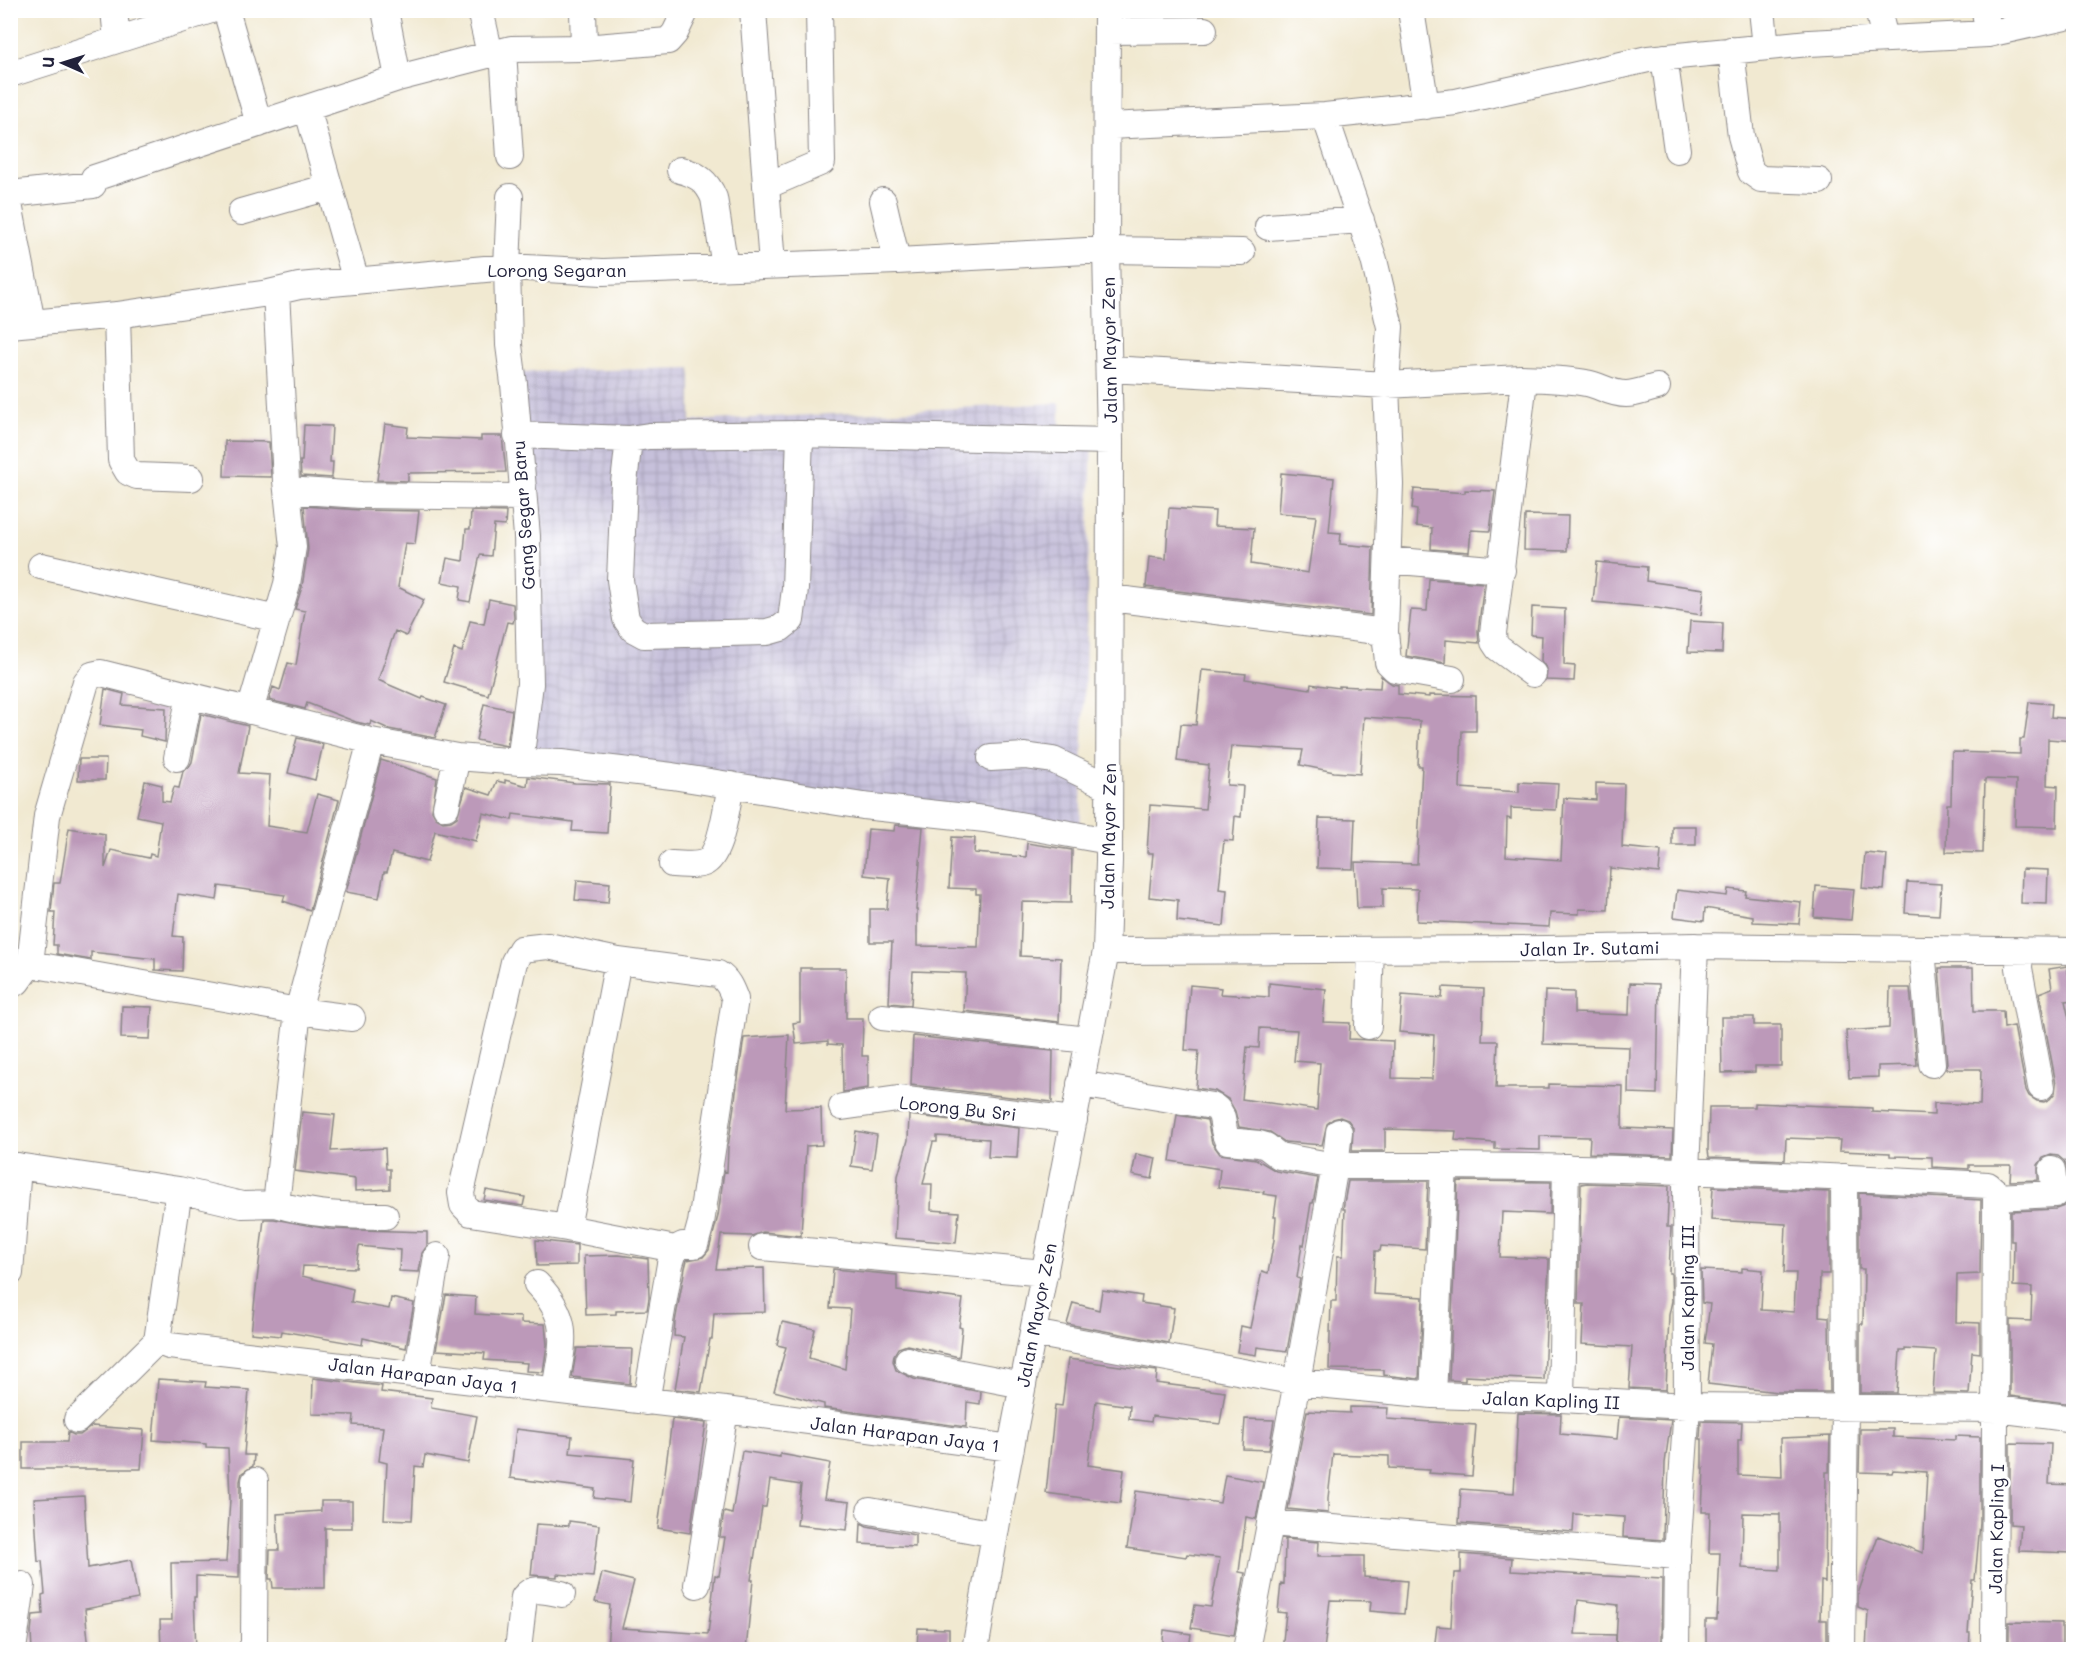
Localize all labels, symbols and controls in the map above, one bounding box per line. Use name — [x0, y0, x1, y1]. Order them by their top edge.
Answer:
north arrow — [33, 33, 93, 93]
text: U — [37, 56, 58, 68]
street label: Lorong Segaran — [487, 258, 627, 282]
street label: Jalan Mayor Zen — [1096, 277, 1122, 423]
street label: Gang Segar Baru — [506, 439, 540, 591]
street label: Jalan Mayor Zen — [1095, 763, 1121, 909]
street label: Jalan Ir. Sutami — [1520, 935, 1660, 961]
street label: Lorong Bu Sri — [898, 1090, 1018, 1126]
street label: Jalan Kapling III — [1675, 1225, 1699, 1371]
street label: Jalan Mayor Zen — [1010, 1241, 1062, 1389]
street label: Jalan Harapan Jaya 1 — [327, 1351, 519, 1399]
street label: Jalan Kapling II — [1482, 1386, 1620, 1414]
street label: Jalan Harapan Jaya 1 — [809, 1410, 1001, 1458]
street label: Jalan Kapling I — [1983, 1464, 2009, 1594]

